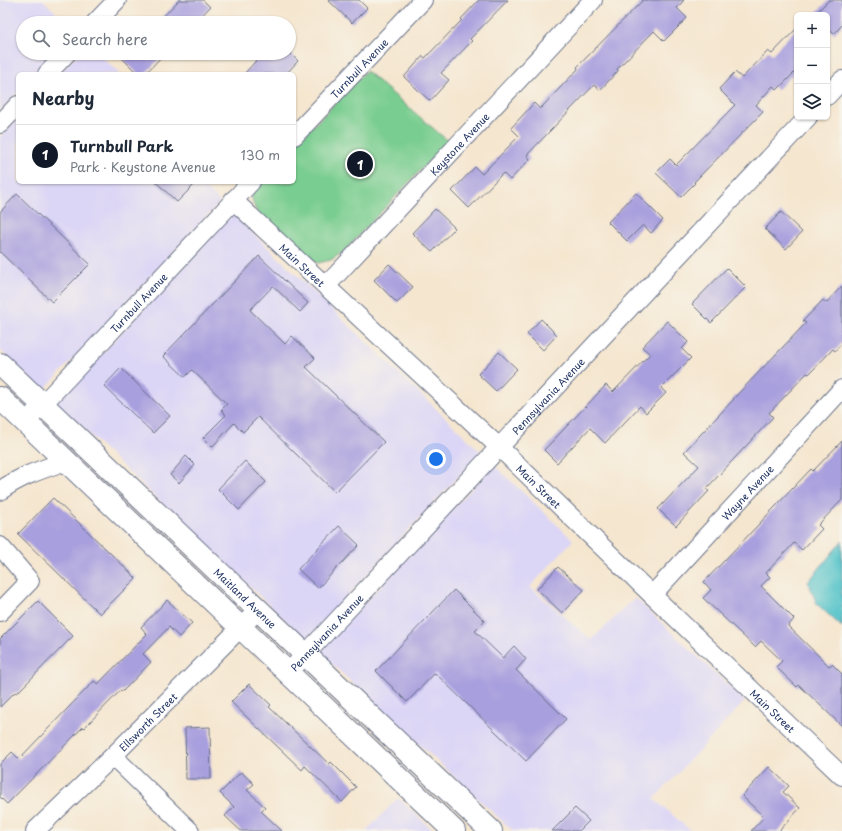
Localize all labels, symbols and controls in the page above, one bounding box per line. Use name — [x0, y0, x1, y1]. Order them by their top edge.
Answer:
map controls — [794, 12, 830, 120]
button: + — [794, 12, 830, 48]
search box — [16, 16, 296, 60]
icon: search — [30, 27, 52, 49]
text: Search here — [62, 27, 148, 50]
street label: Turnbull Avenue — [327, 34, 391, 101]
button: − — [794, 48, 830, 84]
button: layers — [794, 84, 830, 120]
text: Nearby — [32, 85, 94, 111]
street label: Keystone Avenue — [426, 108, 493, 178]
text: Turnbull Park — [70, 134, 173, 157]
text: 1 — [42, 145, 48, 164]
text: 130 m — [241, 145, 280, 164]
pin: 1 — [347, 149, 373, 179]
text: Park · Keystone Avenue — [70, 157, 216, 176]
street label: Main Street — [277, 240, 329, 290]
street label: Turnbull Avenue — [106, 269, 171, 336]
street label: Pennsylvania Avenue — [508, 353, 588, 437]
your location — [426, 449, 446, 469]
street label: Main Street — [514, 461, 565, 511]
street label: Wayne Avenue — [718, 461, 777, 523]
street label: Maitland Avenue — [211, 564, 281, 631]
street label: Pennsylvania Avenue — [286, 590, 366, 674]
street label: Main Street — [747, 685, 799, 735]
street label: Ellsworth Street — [115, 689, 180, 754]

